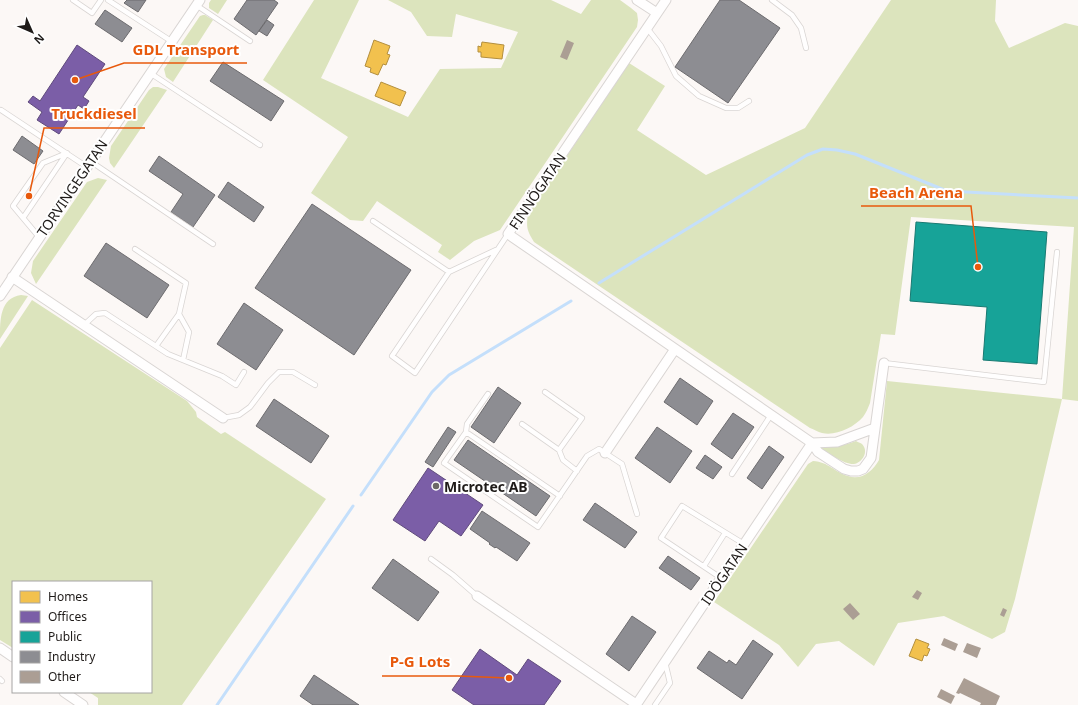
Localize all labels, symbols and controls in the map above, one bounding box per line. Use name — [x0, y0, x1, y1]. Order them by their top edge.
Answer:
north arrow — [12, 12, 52, 52]
text: N — [31, 31, 48, 48]
callout: GDL Transport — [124, 36, 247, 63]
text: GDL Transport — [133, 39, 240, 59]
callout: Truckdiesel — [44, 101, 145, 128]
text: Truckdiesel — [51, 103, 137, 123]
street label: TORVINGEGATAN — [32, 136, 112, 240]
street label: FINNÖGATAN — [504, 149, 570, 233]
callout: Beach Arena — [861, 179, 971, 206]
text: Beach Arena — [869, 182, 963, 202]
place label: Microtec AB — [444, 477, 528, 496]
marker: Microtec AB — [431, 481, 441, 491]
street label: IDÖGATAN — [696, 539, 752, 609]
legend — [12, 581, 152, 693]
text: Homes — [48, 588, 88, 605]
text: Offices — [48, 608, 87, 625]
text: Public — [48, 628, 82, 645]
text: Industry — [48, 648, 96, 665]
callout: P-G Lots — [382, 649, 458, 676]
text: P-G Lots — [390, 651, 450, 671]
text: Other — [48, 668, 81, 685]

